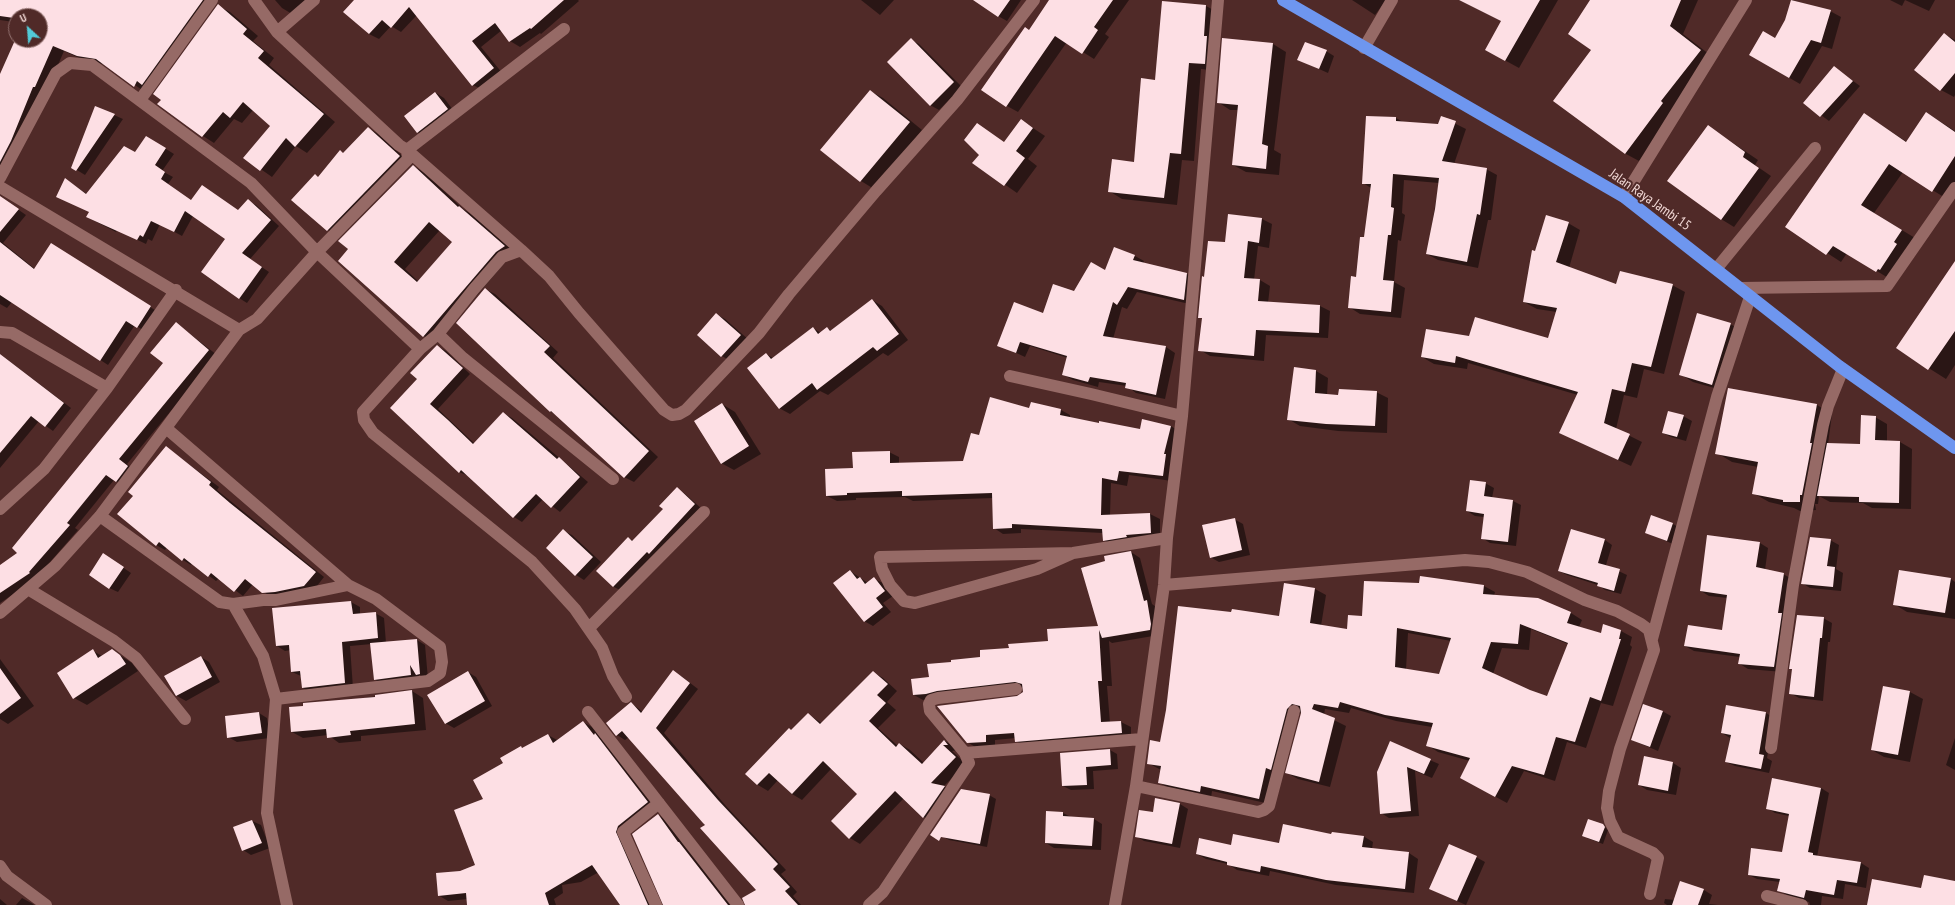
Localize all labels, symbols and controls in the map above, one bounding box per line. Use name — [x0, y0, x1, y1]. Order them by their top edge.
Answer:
north arrow — [8, 8, 48, 48]
text: U — [18, 11, 29, 26]
street label: Jalan Raya Jambi 15 — [1606, 166, 1694, 234]

